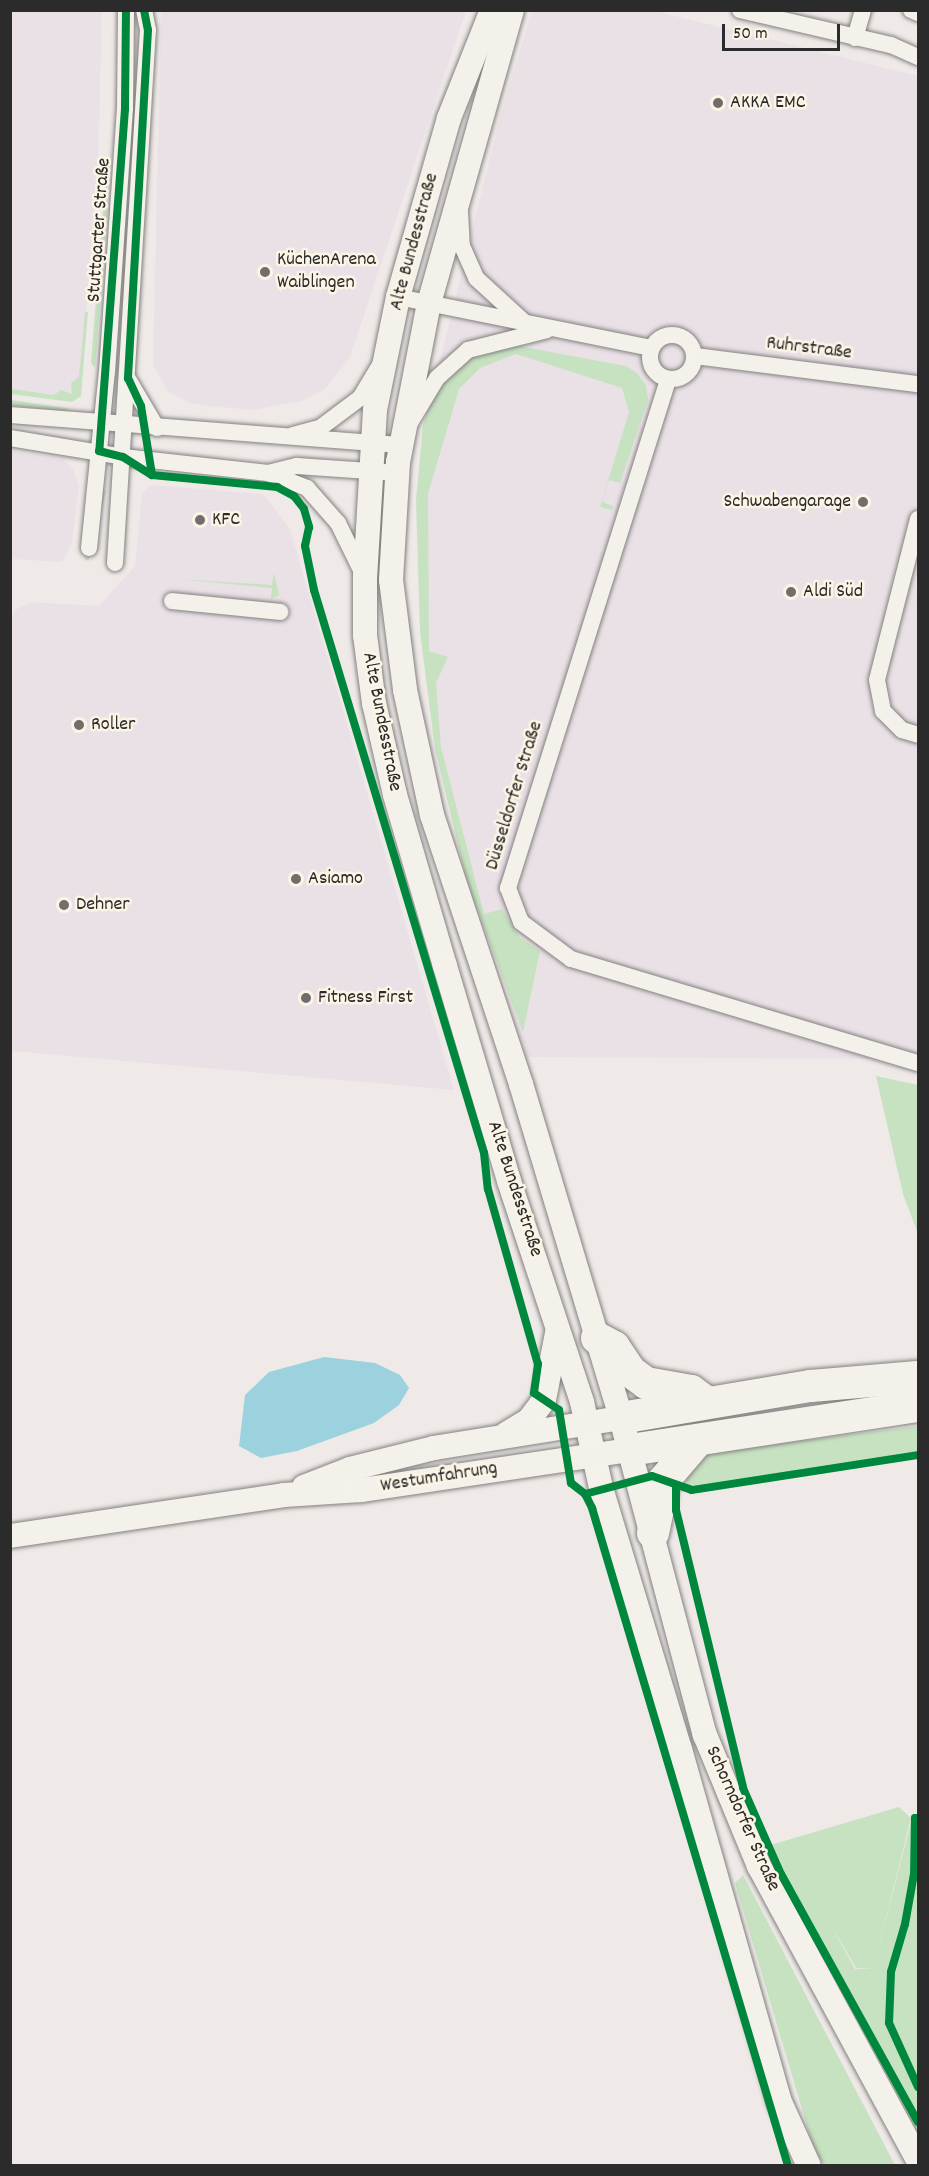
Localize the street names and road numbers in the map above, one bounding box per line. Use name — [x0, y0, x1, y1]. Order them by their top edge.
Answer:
street label: Stuttgarter Straße — [83, 157, 117, 303]
street label: Alte Bundesstraße — [385, 171, 445, 313]
street label: Ruhrstraße — [765, 332, 853, 366]
street label: Alte Bundesstraße — [356, 650, 406, 794]
street label: Düsseldorfer Straße — [481, 719, 549, 873]
street label: Alte Bundesstraße — [481, 1118, 547, 1260]
street label: Westumfahrung — [379, 1457, 499, 1499]
street label: Schorndorfer Straße — [699, 1743, 785, 1895]

